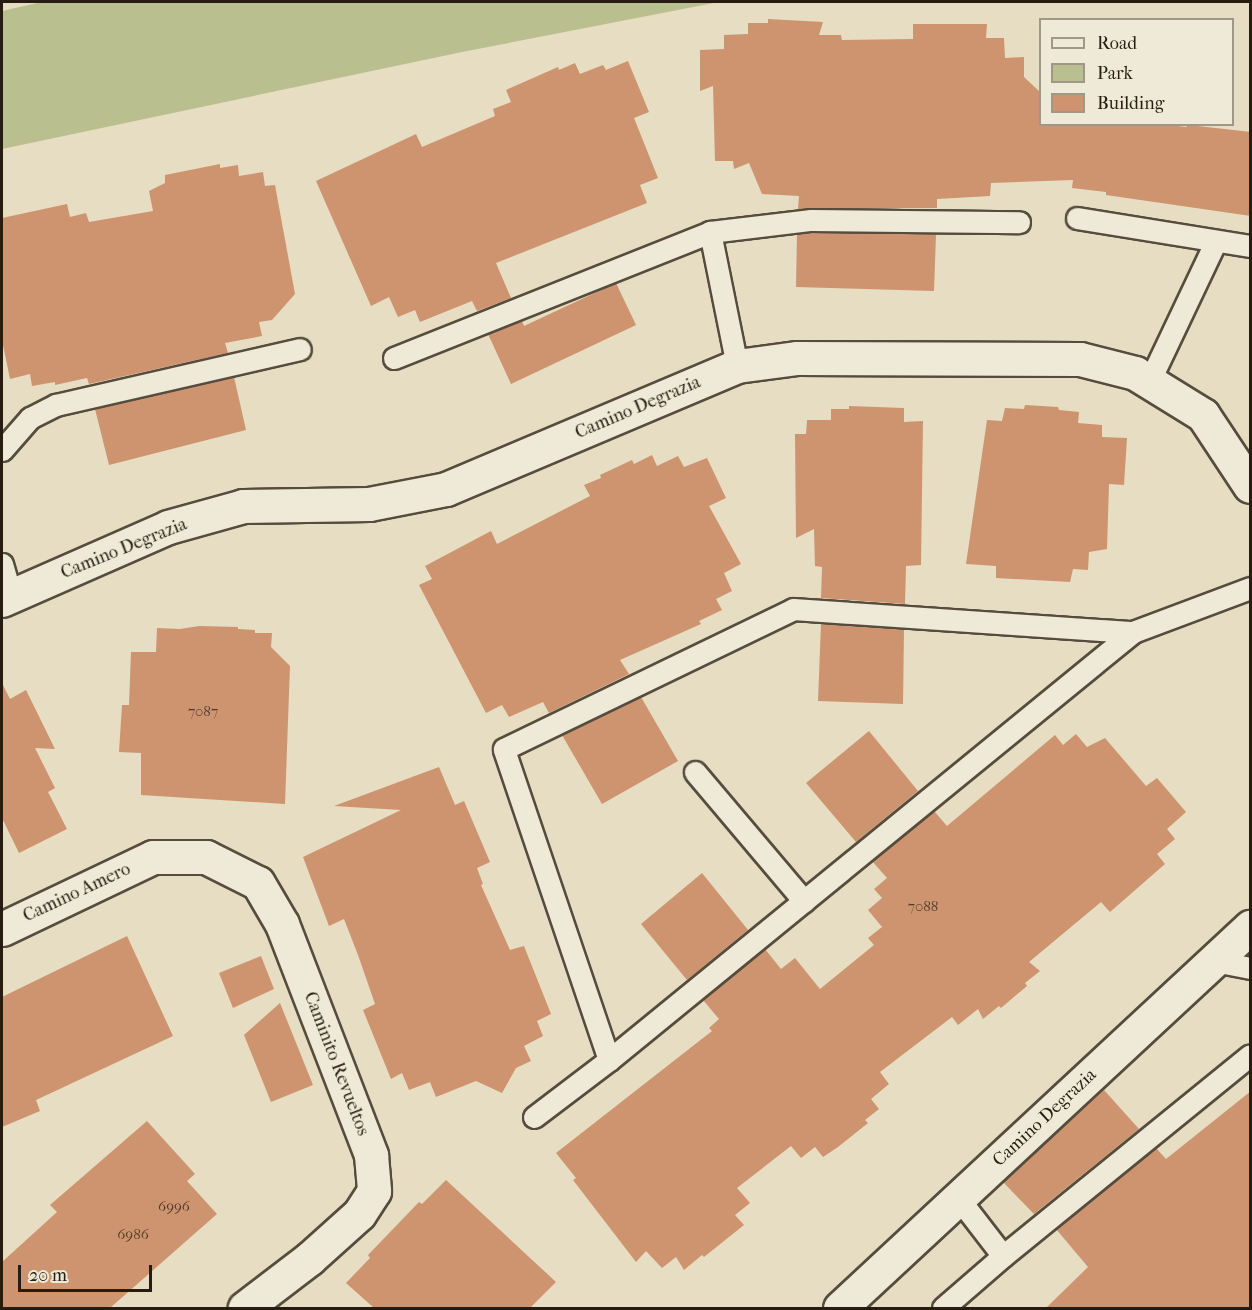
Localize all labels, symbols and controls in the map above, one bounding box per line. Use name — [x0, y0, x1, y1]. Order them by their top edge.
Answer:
legend — [1039, 18, 1234, 126]
text: Road — [1097, 33, 1137, 54]
text: Park — [1097, 63, 1133, 84]
text: Building — [1097, 93, 1164, 114]
street label: Camino Degrazia — [572, 372, 704, 444]
street label: Camino Degrazia — [58, 514, 190, 584]
house number: 7087 — [188, 703, 218, 721]
street label: Camino Amero — [20, 859, 134, 927]
house number: 7088 — [908, 898, 938, 916]
street label: Caminito Revueltos — [299, 989, 373, 1139]
street label: Camino Degrazia — [989, 1064, 1101, 1172]
house number: 6996 — [158, 1198, 190, 1216]
house number: 6986 — [117, 1226, 149, 1244]
scale bar — [21, 1253, 154, 1291]
text: 20 m — [29, 1265, 67, 1286]

